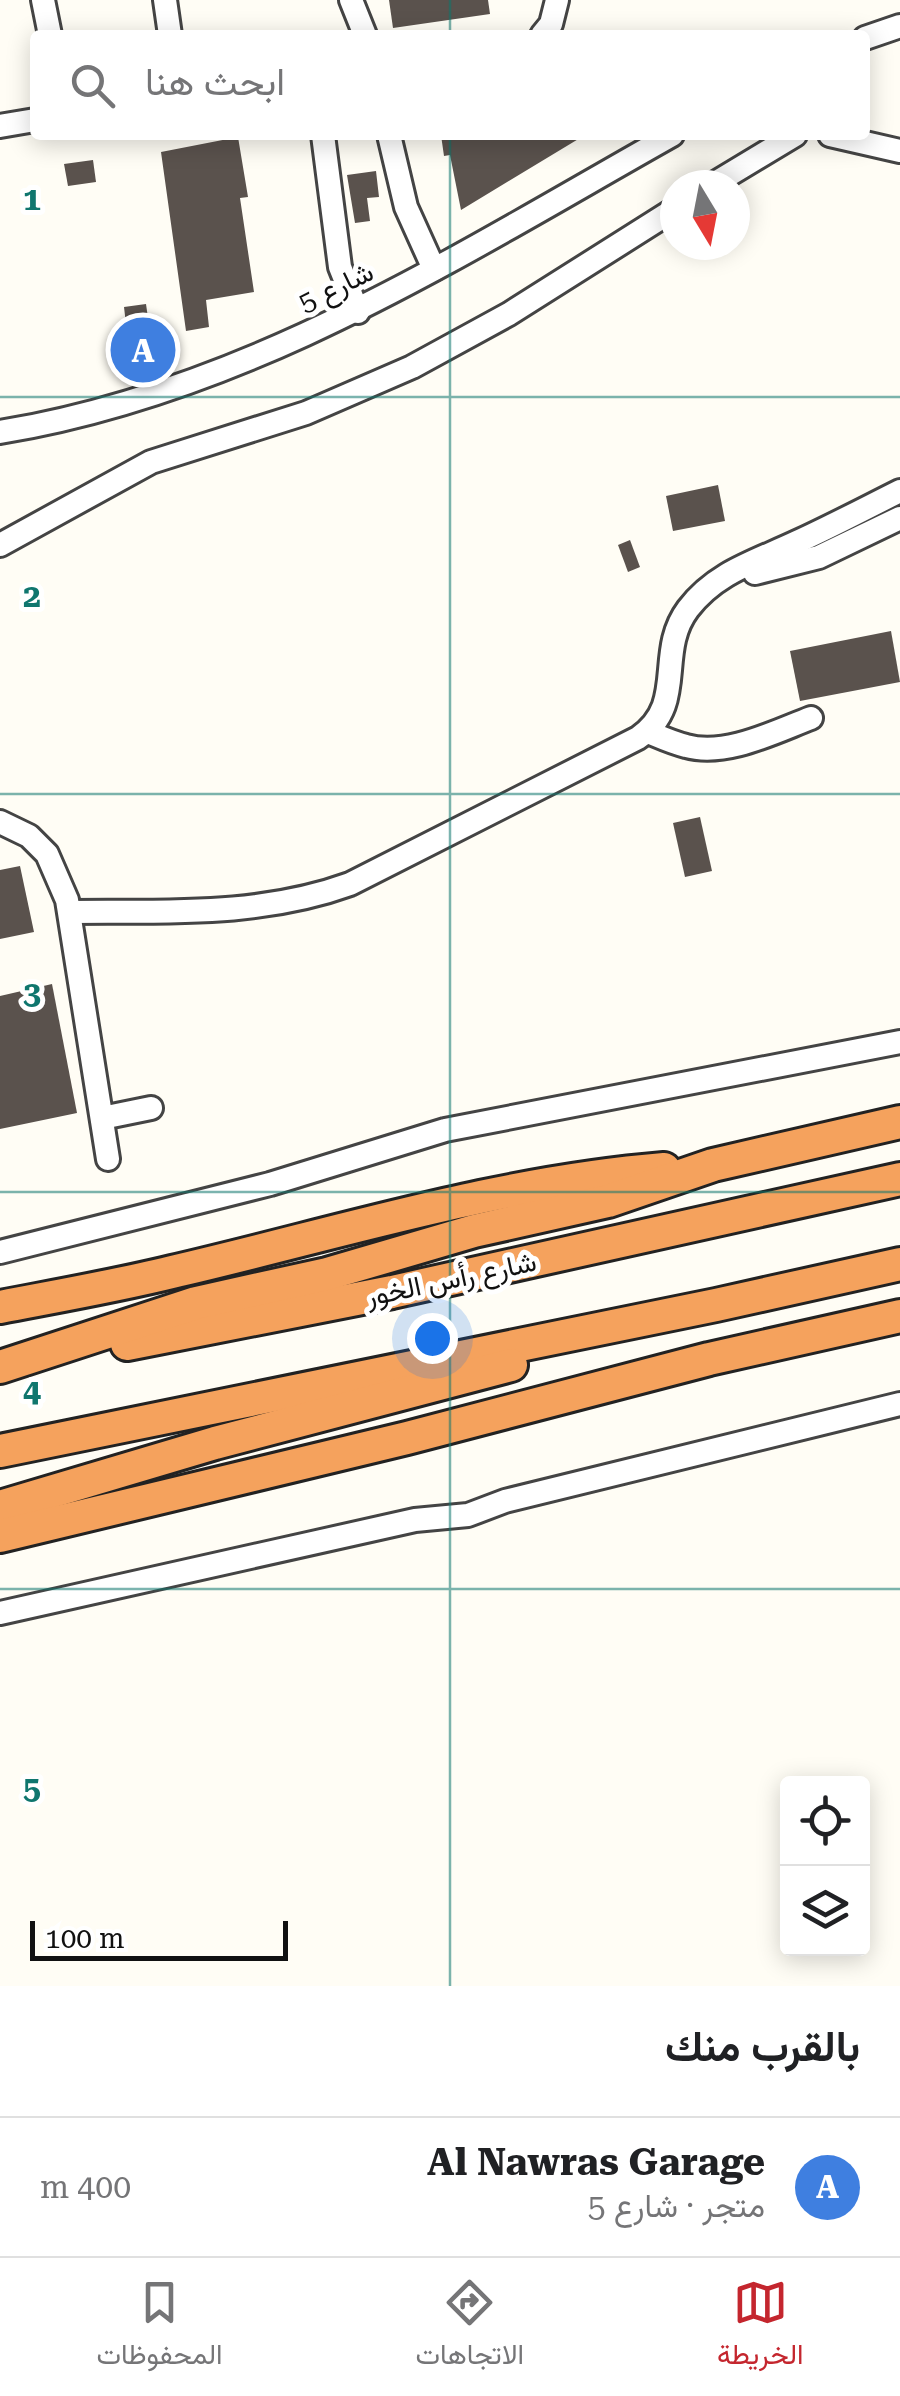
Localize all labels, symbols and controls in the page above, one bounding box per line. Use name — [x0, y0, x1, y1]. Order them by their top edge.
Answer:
search box — [30, 30, 870, 140]
icon: search — [65, 58, 120, 113]
text: ابحث هنا — [145, 60, 285, 104]
north arrow — [660, 170, 750, 260]
text: 1 — [23, 180, 41, 218]
street label: شارع 5 — [293, 255, 380, 321]
pin: A — [110, 312, 176, 388]
text: 2 — [23, 577, 41, 615]
text: 3 — [23, 974, 41, 1012]
street label: شارع رأس الخور — [362, 1245, 540, 1315]
your location — [407, 1313, 458, 1364]
text: 4 — [23, 1372, 41, 1410]
text: 5 — [23, 1769, 41, 1807]
map controls — [780, 1776, 870, 1956]
button: locate — [780, 1776, 870, 1866]
button: layers — [780, 1866, 870, 1956]
scale bar — [30, 1916, 288, 1960]
text: 100 m — [45, 1922, 125, 1955]
text: بالقرب منك — [665, 2022, 860, 2071]
text: Al Nawras Garage — [427, 2140, 765, 2184]
text: 400 m — [40, 2168, 131, 2206]
text: A — [816, 2168, 839, 2206]
text: متجر · شارع 5 — [588, 2187, 765, 2225]
tab: المحفوظات — [96, 2275, 223, 2379]
tab: الاتجاهات — [415, 2275, 524, 2379]
tab: الخريطة — [717, 2275, 804, 2379]

